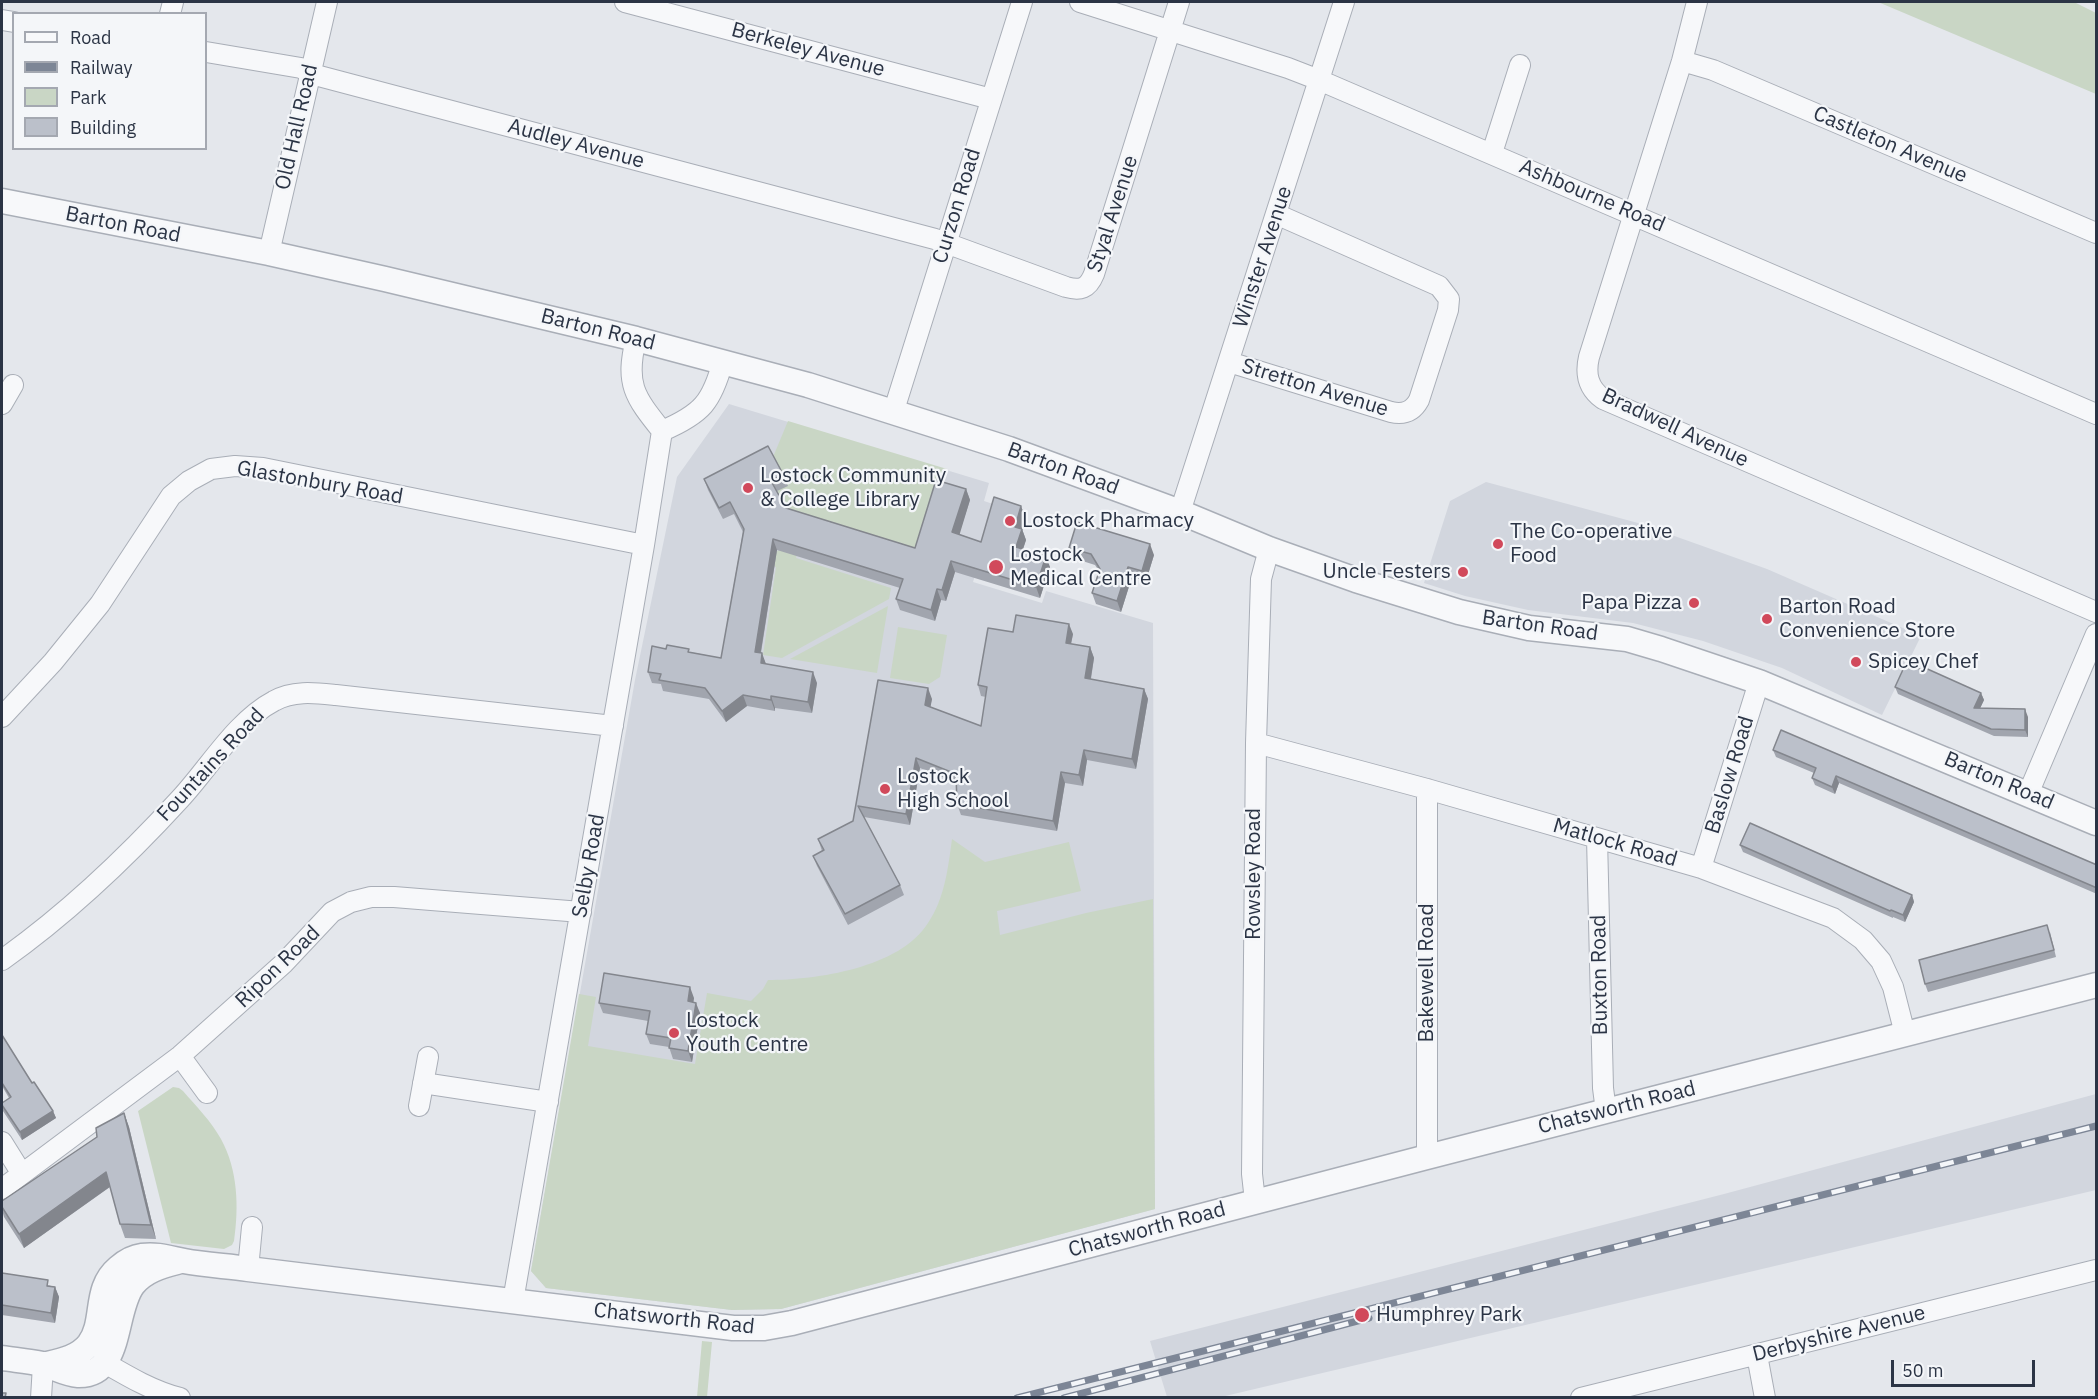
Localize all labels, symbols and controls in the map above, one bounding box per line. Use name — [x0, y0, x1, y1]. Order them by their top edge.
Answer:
legend — [12, 12, 207, 150]
street label: Berkeley Avenue — [728, 17, 888, 83]
text: Road — [70, 26, 111, 49]
text: Railway — [70, 56, 132, 79]
street label: Old Hall Road — [270, 62, 324, 192]
text: Park — [70, 86, 106, 109]
street label: Castleton Avenue — [1809, 101, 1971, 189]
street label: Audley Avenue — [505, 114, 647, 174]
text: Building — [70, 116, 136, 139]
street label: Curzon Road — [928, 145, 986, 267]
street label: Styal Avenue — [1082, 152, 1144, 276]
street label: Ashbourne Road — [1515, 154, 1669, 238]
street label: Winster Avenue — [1228, 183, 1298, 331]
street label: Barton Road — [63, 201, 183, 249]
street label: Barton Road — [538, 304, 658, 356]
street label: Stretton Avenue — [1239, 354, 1391, 422]
street label: Bradwell Avenue — [1598, 383, 1752, 473]
street label: Barton Road — [1004, 437, 1122, 501]
street label: Glastonbury Road — [235, 456, 405, 510]
place label: Lostock Community & College Library — [760, 463, 946, 513]
marker: Lostock Community & College Library — [741, 481, 755, 495]
place label: Lostock Pharmacy — [1022, 508, 1194, 534]
marker: Lostock Pharmacy — [1003, 514, 1017, 528]
place label: The Co-operative Food — [1510, 519, 1673, 569]
marker: The Co-operative Food — [1491, 537, 1505, 551]
place label: Lostock Medical Centre — [1010, 542, 1151, 592]
marker: Lostock Medical Centre — [987, 558, 1005, 576]
place label: Uncle Festers — [1323, 559, 1451, 585]
marker: Uncle Festers — [1456, 565, 1470, 579]
place label: Papa Pizza — [1581, 590, 1682, 616]
place label: Barton Road Convenience Store — [1779, 594, 1955, 644]
marker: Papa Pizza — [1687, 596, 1701, 610]
street label: Barton Road — [1480, 605, 1600, 647]
marker: Barton Road Convenience Store — [1760, 612, 1774, 626]
place label: Spicey Chef — [1868, 649, 1978, 675]
marker: Spicey Chef — [1849, 655, 1863, 669]
street label: Fountains Road — [152, 703, 270, 827]
street label: Baslow Road — [1700, 713, 1760, 837]
street label: Barton Road — [1940, 747, 2058, 815]
place label: Lostock High School — [897, 764, 1009, 814]
marker: Lostock High School — [878, 782, 892, 796]
street label: Rowsley Road — [1241, 808, 1267, 940]
street label: Selby Road — [567, 812, 611, 920]
street label: Matlock Road — [1550, 813, 1680, 873]
street label: Bakewell Road — [1414, 903, 1440, 1043]
street label: Buxton Road — [1586, 915, 1614, 1035]
street label: Ripon Road — [230, 920, 326, 1014]
place label: Lostock Youth Centre — [686, 1008, 808, 1058]
marker: Lostock Youth Centre — [667, 1026, 681, 1040]
street label: Chatsworth Road — [1536, 1076, 1698, 1140]
street label: Chatsworth Road — [1066, 1197, 1228, 1263]
street label: Chatsworth Road — [592, 1298, 756, 1340]
street label: Derbyshire Avenue — [1750, 1300, 1928, 1368]
place label: Humphrey Park — [1376, 1302, 1522, 1328]
marker: Humphrey Park — [1353, 1306, 1371, 1324]
scale bar — [1894, 1348, 2038, 1386]
text: 50 m — [1902, 1359, 1944, 1382]

